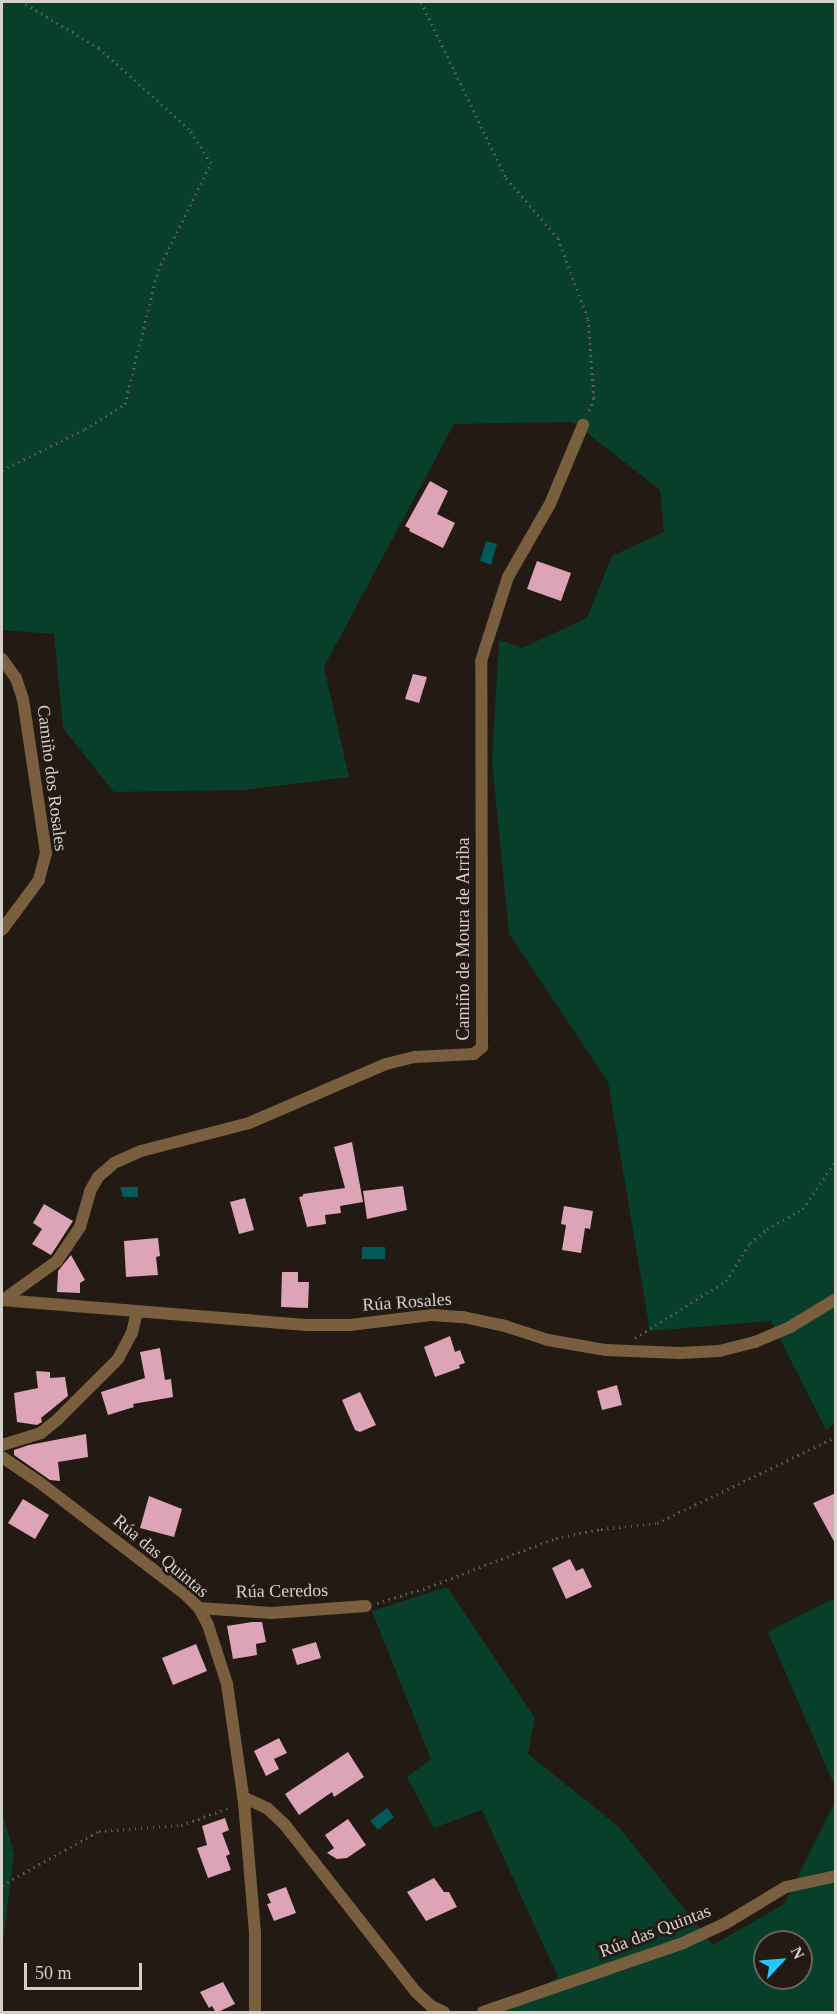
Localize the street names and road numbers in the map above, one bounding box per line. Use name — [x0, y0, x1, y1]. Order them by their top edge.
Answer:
street label: Camiño dos Rosales — [32, 704, 72, 852]
street label: Camiño de Moura de Arriba — [452, 837, 474, 1041]
street label: Rúa Rosales — [362, 1288, 452, 1316]
street label: Rúa das Quintas — [109, 1510, 213, 1602]
street label: Rúa Ceredos — [236, 1579, 328, 1603]
street label: Rúa das Quintas — [596, 1900, 714, 1962]

